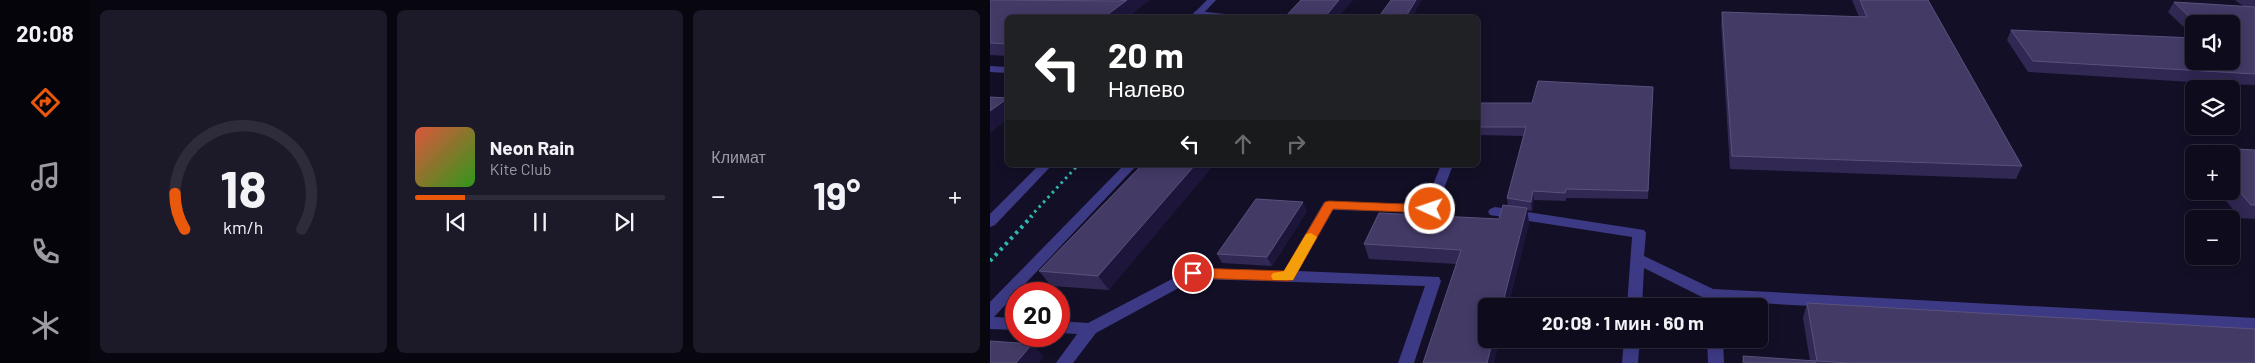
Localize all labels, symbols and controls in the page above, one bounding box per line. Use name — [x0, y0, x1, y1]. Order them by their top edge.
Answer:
map controls — [2185, 15, 2240, 265]
button: sound — [2185, 15, 2240, 70]
text: 20:08 — [16, 20, 74, 46]
text: 20 m — [1108, 33, 1184, 75]
icon: left — [1025, 35, 1090, 100]
text: Налево — [1108, 75, 1185, 101]
button: layers — [2185, 80, 2240, 135]
icon: directions — [28, 85, 63, 120]
icon: left — [1176, 130, 1204, 158]
icon: ahead — [1229, 130, 1257, 158]
icon: right — [1282, 130, 1310, 158]
text: Neon Rain — [490, 136, 574, 159]
button: + — [2185, 145, 2240, 200]
text: Климат — [711, 147, 766, 166]
text: 18 — [220, 156, 267, 218]
icon: music — [28, 159, 63, 194]
text: Kite Club — [490, 159, 552, 178]
text: 19° — [813, 172, 861, 218]
text: − — [711, 178, 725, 212]
text: + — [948, 178, 962, 212]
position arrow — [1403, 182, 1455, 234]
icon: previous — [442, 208, 470, 236]
icon: pause — [526, 208, 554, 236]
icon: next — [610, 208, 638, 236]
button: − — [2185, 210, 2240, 265]
text: km/h — [223, 216, 264, 238]
icon: phone — [28, 234, 63, 269]
pin — [1172, 252, 1214, 294]
icon: arrive — [1179, 259, 1207, 287]
speed limit sign: 20 — [1005, 282, 1070, 347]
icon: climate — [28, 308, 63, 343]
text: 20:09 · 1 мин · 60 m — [1542, 311, 1704, 334]

